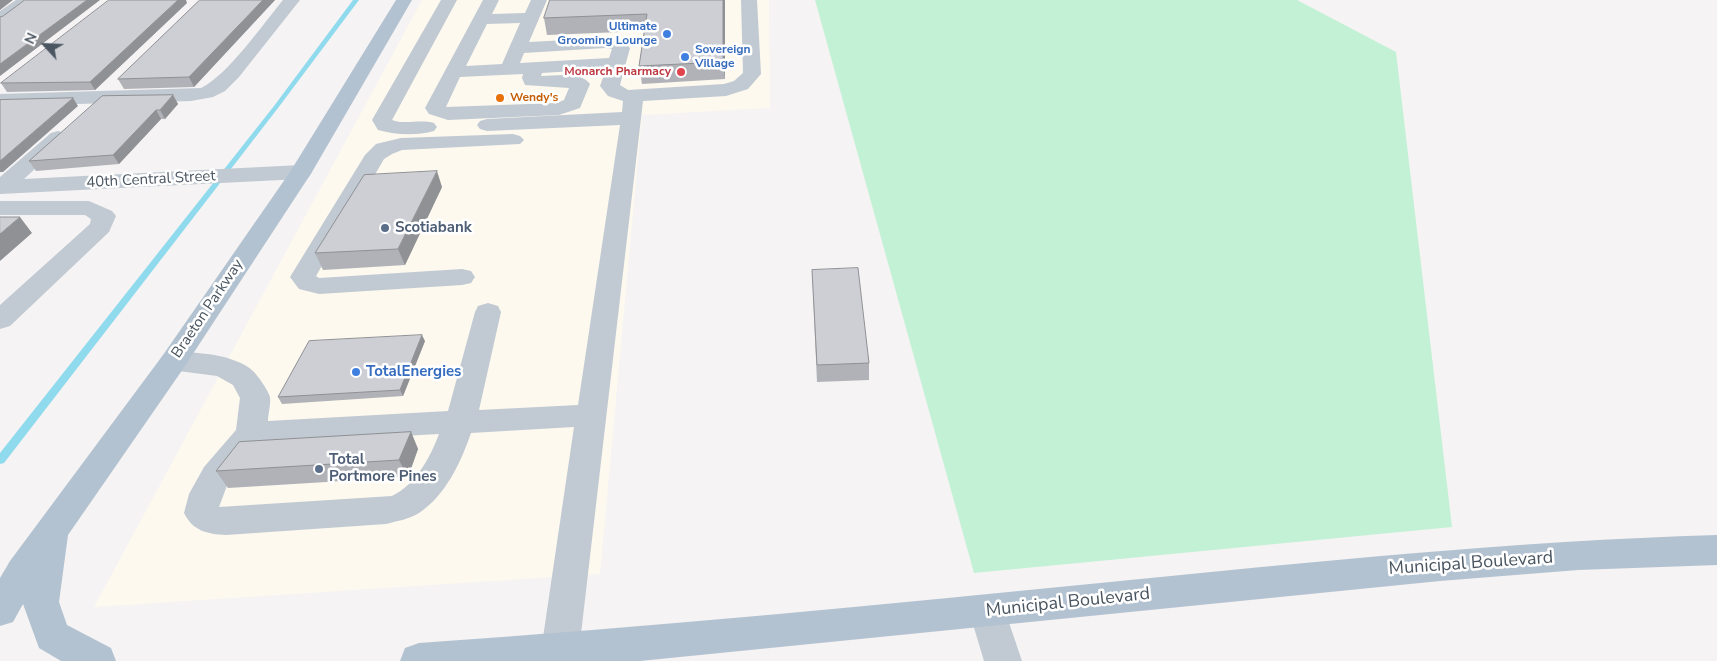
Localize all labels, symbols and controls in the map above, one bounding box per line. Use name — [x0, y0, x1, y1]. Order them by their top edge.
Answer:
north arrow — [20, 20, 70, 70]
place label: Ultimate Grooming Lounge — [557, 20, 657, 48]
marker: Ultimate Grooming Lounge — [661, 28, 673, 40]
text: N — [20, 30, 42, 47]
place label: Sovereign Village — [695, 43, 751, 71]
marker: Sovereign Village — [679, 51, 691, 63]
place label: Monarch Pharmacy — [564, 65, 671, 79]
marker: Monarch Pharmacy — [675, 66, 687, 78]
place label: Wendy's — [510, 91, 558, 105]
marker: Wendy's — [494, 92, 506, 104]
street label: 40th Central Street — [86, 168, 216, 192]
place label: Scotiabank — [395, 219, 472, 237]
marker: Scotiabank — [379, 222, 391, 234]
street label: Braeton Parkway — [168, 256, 248, 362]
place label: TotalEnergies — [366, 363, 461, 381]
marker: TotalEnergies — [350, 366, 362, 378]
place label: Total Portmore Pines — [329, 451, 437, 486]
marker: Total Portmore Pines — [313, 463, 325, 475]
street label: Municipal Boulevard — [1388, 547, 1554, 581]
street label: Municipal Boulevard — [985, 584, 1151, 622]

